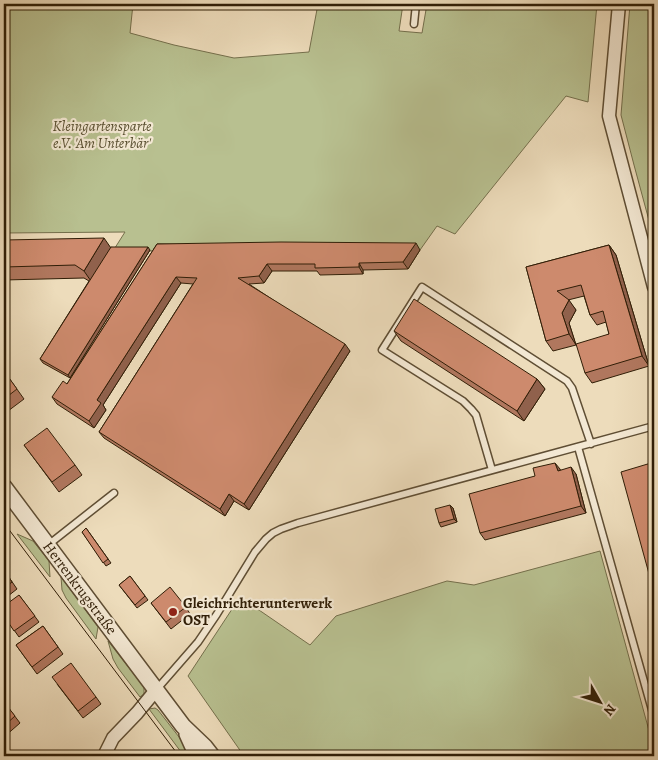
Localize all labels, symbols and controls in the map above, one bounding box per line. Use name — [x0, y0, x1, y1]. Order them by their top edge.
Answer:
park label: Kleingartensparte e.V. 'Am Unterbär' — [53, 116, 152, 153]
street label: Herrenkrugstraße — [38, 537, 122, 639]
place label: Gleichrichterunterwerk OST — [183, 593, 332, 630]
marker: Gleichrichterunterwerk OST — [167, 606, 179, 618]
north arrow — [576, 678, 626, 728]
text: N — [599, 700, 620, 720]

